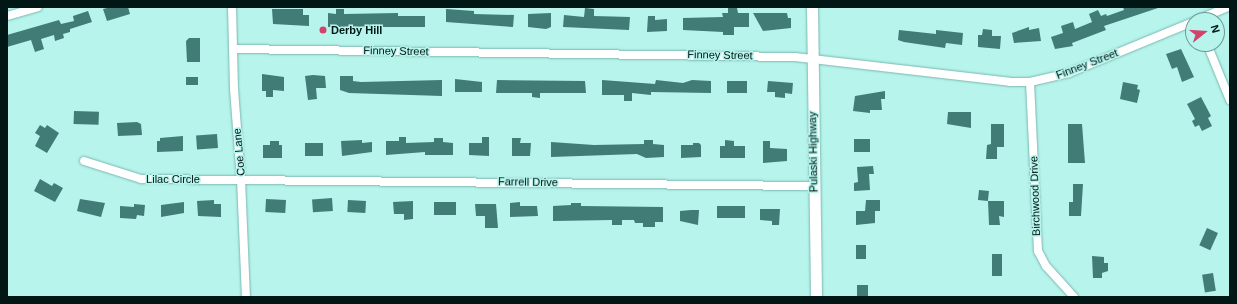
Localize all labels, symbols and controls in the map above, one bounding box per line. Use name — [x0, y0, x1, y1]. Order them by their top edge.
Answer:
north arrow — [1185, 12, 1225, 52]
place label: Derby Hill — [331, 23, 382, 37]
text: N — [1209, 23, 1222, 34]
marker: Derby Hill — [318, 25, 328, 35]
street label: Finney Street — [363, 44, 429, 58]
street label: Finney Street — [1054, 46, 1120, 82]
street label: Finney Street — [687, 48, 753, 62]
street label: Pulaski Highway — [806, 112, 820, 192]
street label: Coe Lane — [230, 128, 248, 176]
street label: Birchwood Drive — [1027, 156, 1043, 236]
street label: Lilac Circle — [146, 172, 200, 186]
street label: Farrell Drive — [498, 175, 558, 189]

